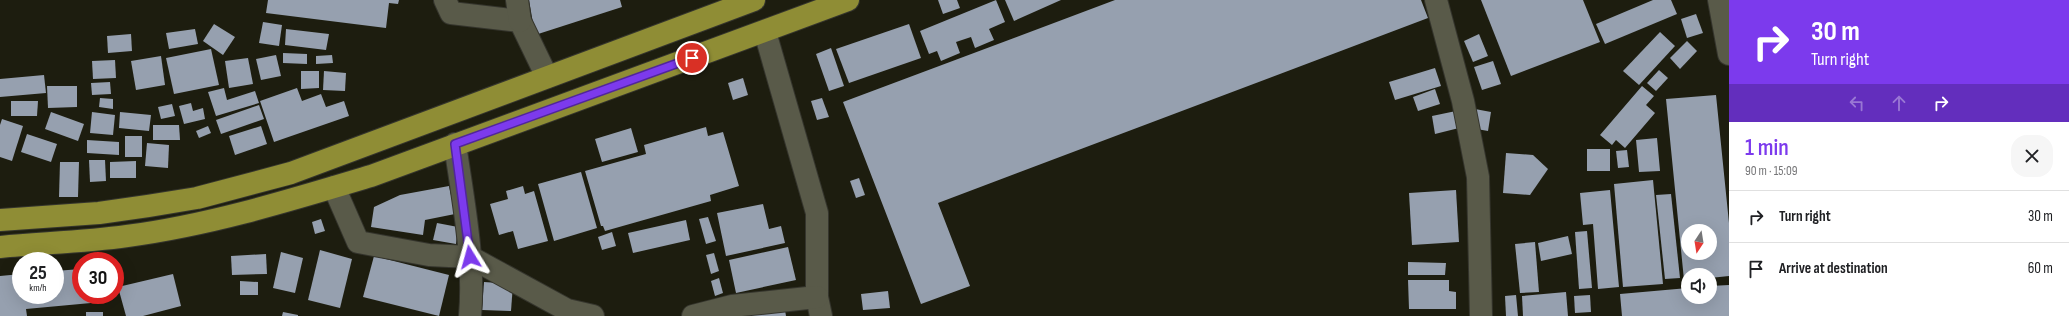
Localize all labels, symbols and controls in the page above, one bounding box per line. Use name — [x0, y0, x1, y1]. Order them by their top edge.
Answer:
text: 30 m — [1811, 15, 1860, 48]
icon: right — [1745, 16, 1797, 68]
pin — [675, 41, 709, 75]
icon: arrive — [681, 47, 703, 69]
text: Turn right — [1811, 49, 1869, 70]
icon: left — [1846, 92, 1868, 114]
icon: ahead — [1888, 92, 1910, 114]
icon: right — [1930, 92, 1952, 114]
text: 1 min — [1745, 133, 1789, 162]
button: close — [2011, 135, 2053, 177]
text: 90 m · 15:09 — [1745, 163, 1797, 179]
icon: right — [1745, 206, 1767, 228]
text: Turn right — [1779, 207, 1831, 226]
text: 30 m — [2028, 207, 2053, 226]
north arrow — [1681, 224, 1717, 260]
map controls — [1681, 224, 1717, 304]
position arrow — [449, 236, 491, 278]
speed limit sign: 30 — [72, 252, 124, 304]
icon: arrive — [1745, 258, 1767, 280]
text: Arrive at destination — [1779, 259, 1888, 278]
text: 60 m — [2028, 259, 2053, 278]
text: 25 — [29, 261, 47, 285]
button: sound — [1681, 268, 1717, 304]
text: km/h — [29, 282, 47, 294]

